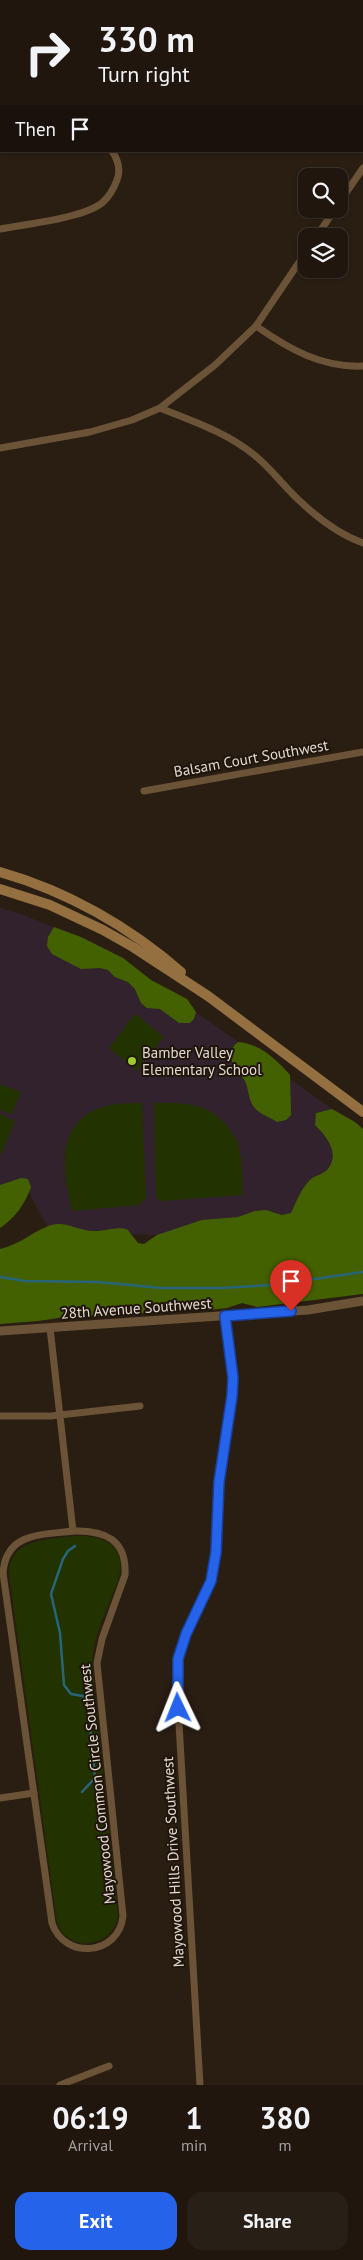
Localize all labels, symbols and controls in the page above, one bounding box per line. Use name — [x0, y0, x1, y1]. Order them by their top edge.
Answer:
text: 330 m — [98, 16, 195, 62]
icon: right — [15, 20, 80, 85]
text: Turn right — [98, 60, 190, 88]
icon: arrive — [66, 115, 94, 143]
text: Then — [15, 117, 56, 141]
map controls — [298, 168, 348, 278]
button: search — [298, 168, 348, 218]
button: layers — [298, 228, 348, 278]
street label: Balsam Court Southwest — [172, 735, 330, 781]
place label: Bamber Valley Elementary School — [142, 1043, 262, 1079]
marker: Bamber Valley Elementary School — [126, 1055, 138, 1067]
pin — [270, 1260, 312, 1311]
icon: arrive — [277, 1267, 305, 1295]
street label: 28th Avenue Southwest — [60, 1293, 212, 1323]
street label: Mayowood Common Circle Southwest — [75, 1663, 119, 1905]
position arrow — [151, 1681, 203, 1733]
street label: Mayowood Hills Drive Southwest — [158, 1756, 188, 1968]
text: 06:19 — [52, 2098, 129, 2137]
text: 1 — [186, 2098, 203, 2137]
text: 380 — [259, 2098, 311, 2137]
text: Arrival — [68, 2135, 113, 2155]
text: min — [181, 2135, 207, 2155]
text: m — [279, 2135, 292, 2155]
button: Exit — [15, 2192, 177, 2250]
button: Share — [187, 2192, 348, 2250]

